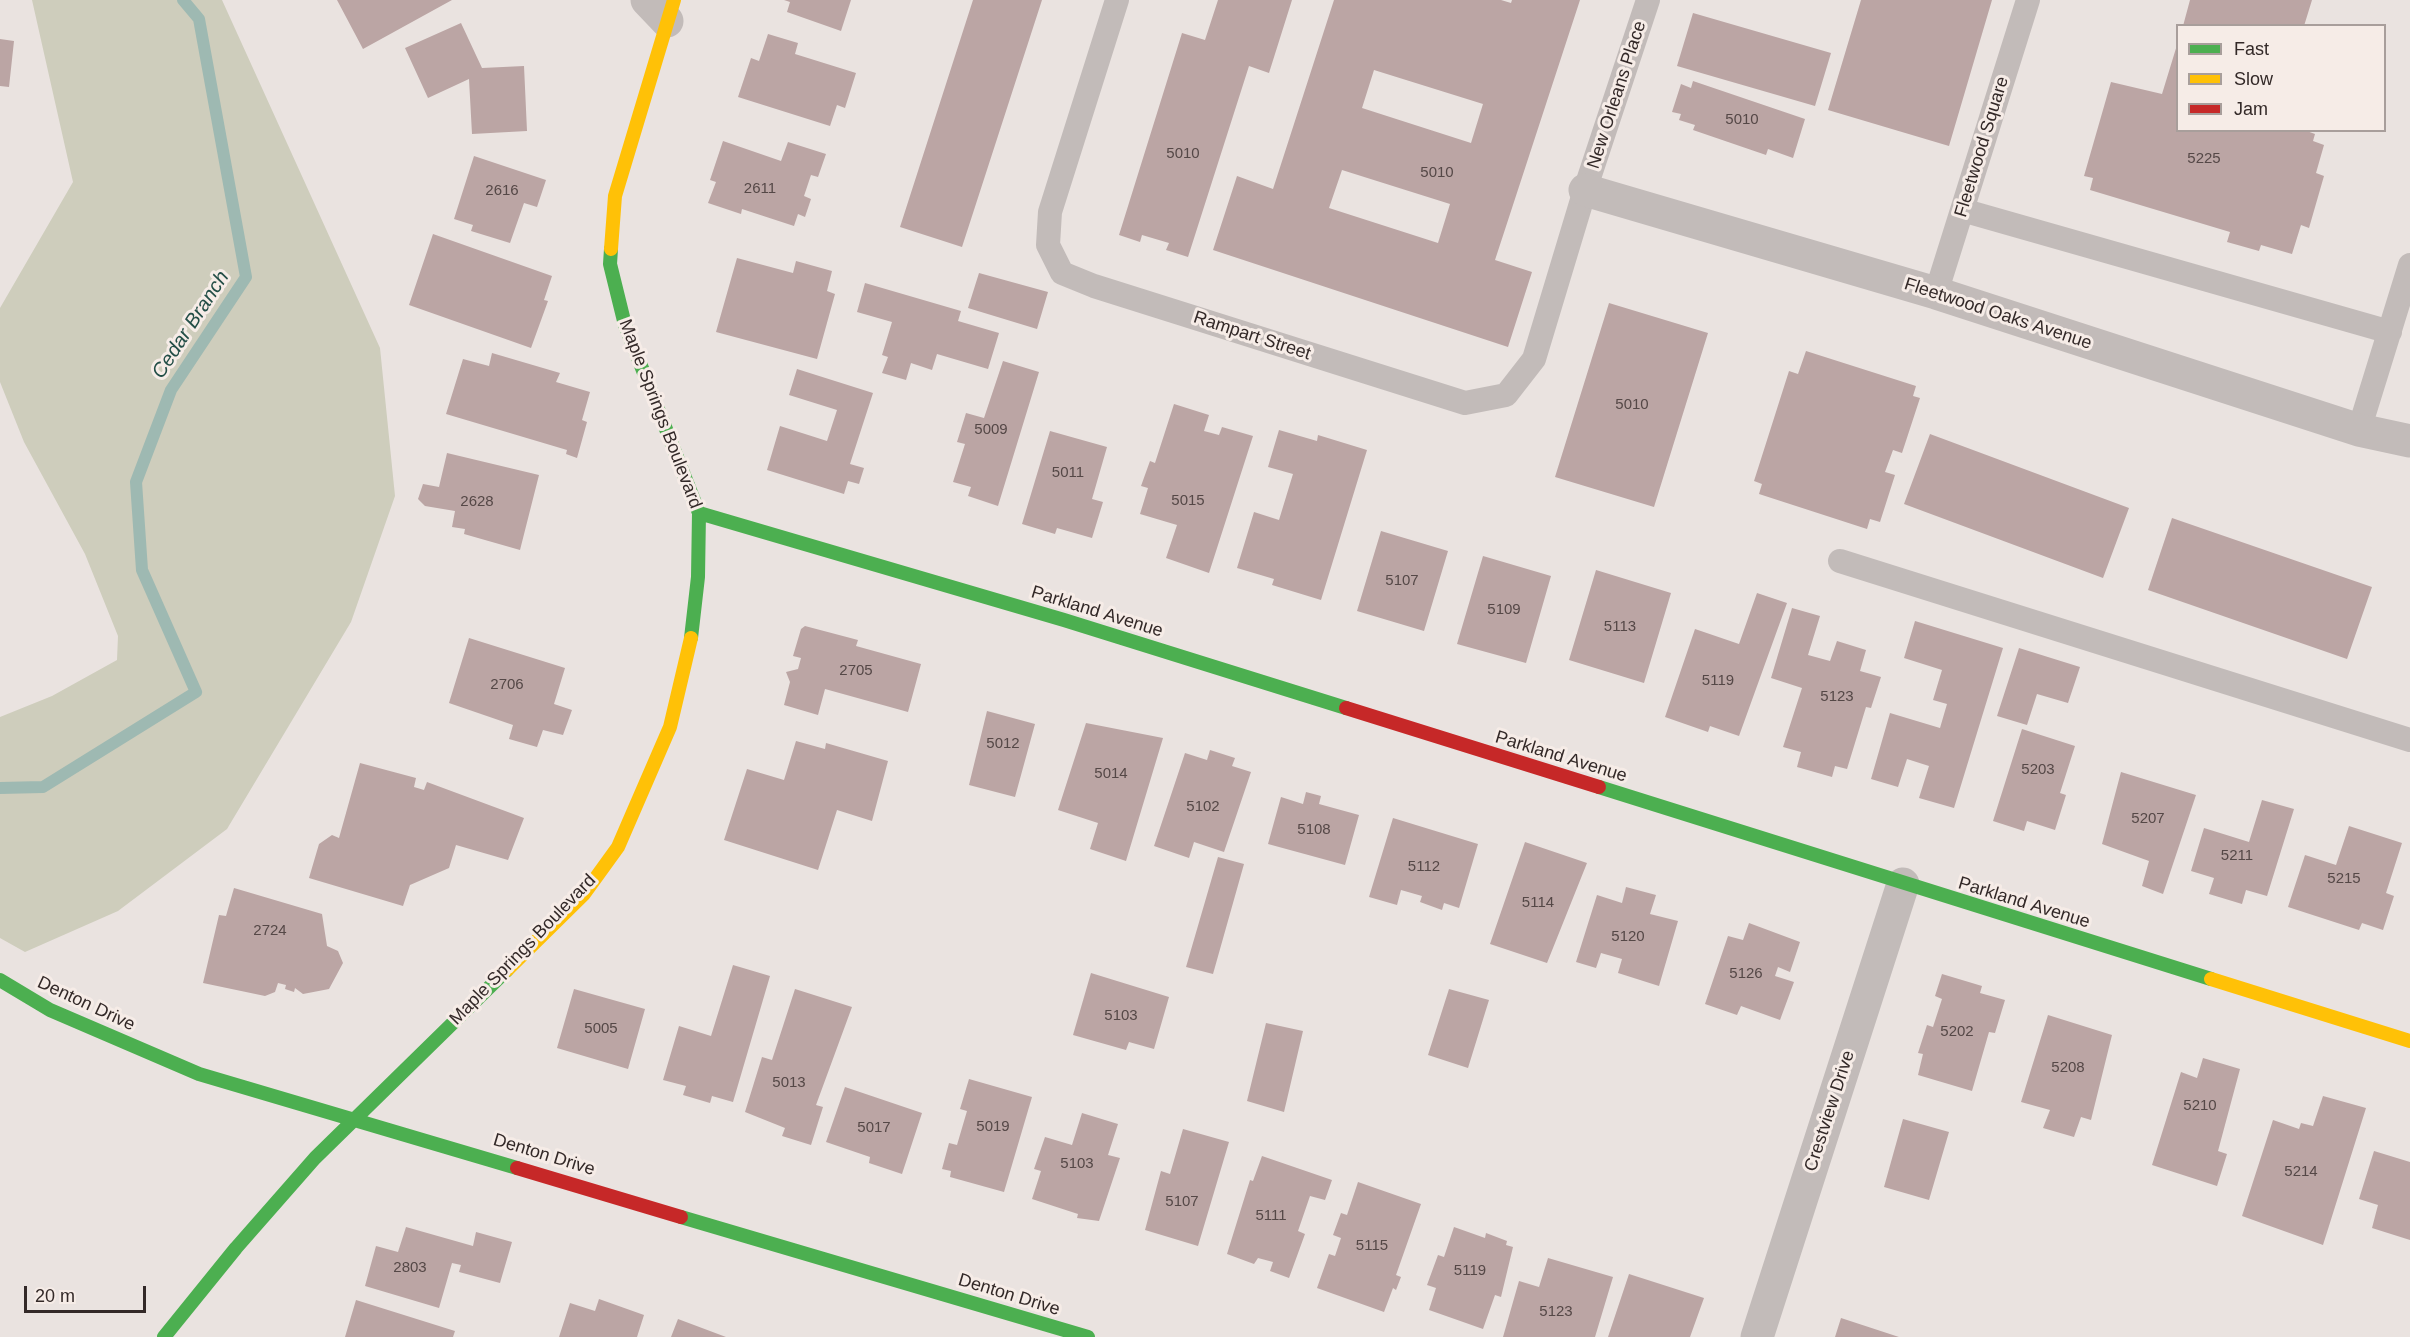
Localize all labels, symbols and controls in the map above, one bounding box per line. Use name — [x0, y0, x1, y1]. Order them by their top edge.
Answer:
street label: New Orleans Place — [1583, 18, 1651, 172]
legend — [2176, 24, 2386, 132]
text: Fast — [2234, 39, 2269, 59]
text: Slow — [2234, 69, 2273, 89]
street label: Fleetwood Square — [1950, 74, 2014, 220]
text: Jam — [2234, 99, 2268, 119]
house number: 5010 — [1725, 111, 1759, 129]
house number: 5010 — [1166, 145, 1200, 163]
house number: 5225 — [2187, 150, 2221, 168]
house number: 5010 — [1420, 164, 1454, 182]
house number: 2611 — [744, 180, 776, 198]
house number: 2616 — [485, 182, 519, 200]
water label: Cedar Branch — [147, 267, 235, 383]
street label: Fleetwood Oaks Avenue — [1902, 273, 2094, 355]
street label: Rampart Street — [1191, 307, 1313, 365]
street label: Maple Springs Boulevard — [614, 316, 706, 512]
house number: 5010 — [1615, 396, 1649, 414]
house number: 5009 — [974, 421, 1008, 439]
house number: 5011 — [1052, 464, 1084, 482]
house number: 5015 — [1171, 492, 1205, 510]
house number: 2628 — [460, 493, 494, 511]
house number: 5107 — [1385, 572, 1419, 590]
street label: Parkland Avenue — [1028, 582, 1166, 642]
house number: 5109 — [1487, 601, 1521, 619]
house number: 5113 — [1604, 618, 1636, 636]
house number: 2705 — [839, 662, 873, 680]
house number: 5119 — [1702, 672, 1734, 690]
house number: 2706 — [490, 676, 524, 694]
house number: 5123 — [1820, 688, 1854, 706]
street label: Parkland Avenue — [1492, 727, 1630, 787]
house number: 5012 — [986, 735, 1020, 753]
house number: 5203 — [2021, 761, 2055, 779]
house number: 5014 — [1094, 765, 1128, 783]
house number: 5102 — [1186, 798, 1220, 816]
house number: 5207 — [2131, 810, 2165, 828]
house number: 5108 — [1297, 821, 1331, 839]
house number: 5211 — [2221, 847, 2253, 865]
house number: 5112 — [1408, 858, 1440, 876]
street label: Maple Springs Boulevard — [445, 870, 601, 1030]
house number: 5215 — [2327, 870, 2361, 888]
street label: Parkland Avenue — [1955, 873, 2093, 933]
house number: 5114 — [1522, 894, 1554, 912]
house number: 2724 — [253, 922, 287, 940]
house number: 5120 — [1611, 928, 1645, 946]
house number: 5126 — [1729, 965, 1763, 983]
street label: Denton Drive — [34, 972, 138, 1036]
house number: 5103 — [1104, 1007, 1138, 1025]
house number: 5005 — [584, 1020, 618, 1038]
house number: 5202 — [1940, 1023, 1974, 1041]
street label: Crestview Drive — [1800, 1048, 1860, 1174]
house number: 5208 — [2051, 1059, 2085, 1077]
house number: 5013 — [772, 1074, 806, 1092]
house number: 5210 — [2183, 1097, 2217, 1115]
house number: 5019 — [976, 1118, 1010, 1136]
house number: 5017 — [857, 1119, 891, 1137]
street label: Denton Drive — [491, 1129, 597, 1181]
house number: 5103 — [1060, 1155, 1094, 1173]
house number: 5214 — [2284, 1163, 2318, 1181]
house number: 5107 — [1165, 1193, 1199, 1211]
house number: 5111 — [1255, 1207, 1287, 1225]
house number: 5115 — [1356, 1237, 1388, 1255]
house number: 2803 — [393, 1259, 427, 1277]
house number: 5119 — [1454, 1262, 1486, 1280]
street label: Denton Drive — [956, 1269, 1062, 1321]
scale bar — [27, 1274, 148, 1312]
text: 20 m — [35, 1286, 75, 1306]
house number: 5123 — [1539, 1303, 1573, 1321]

